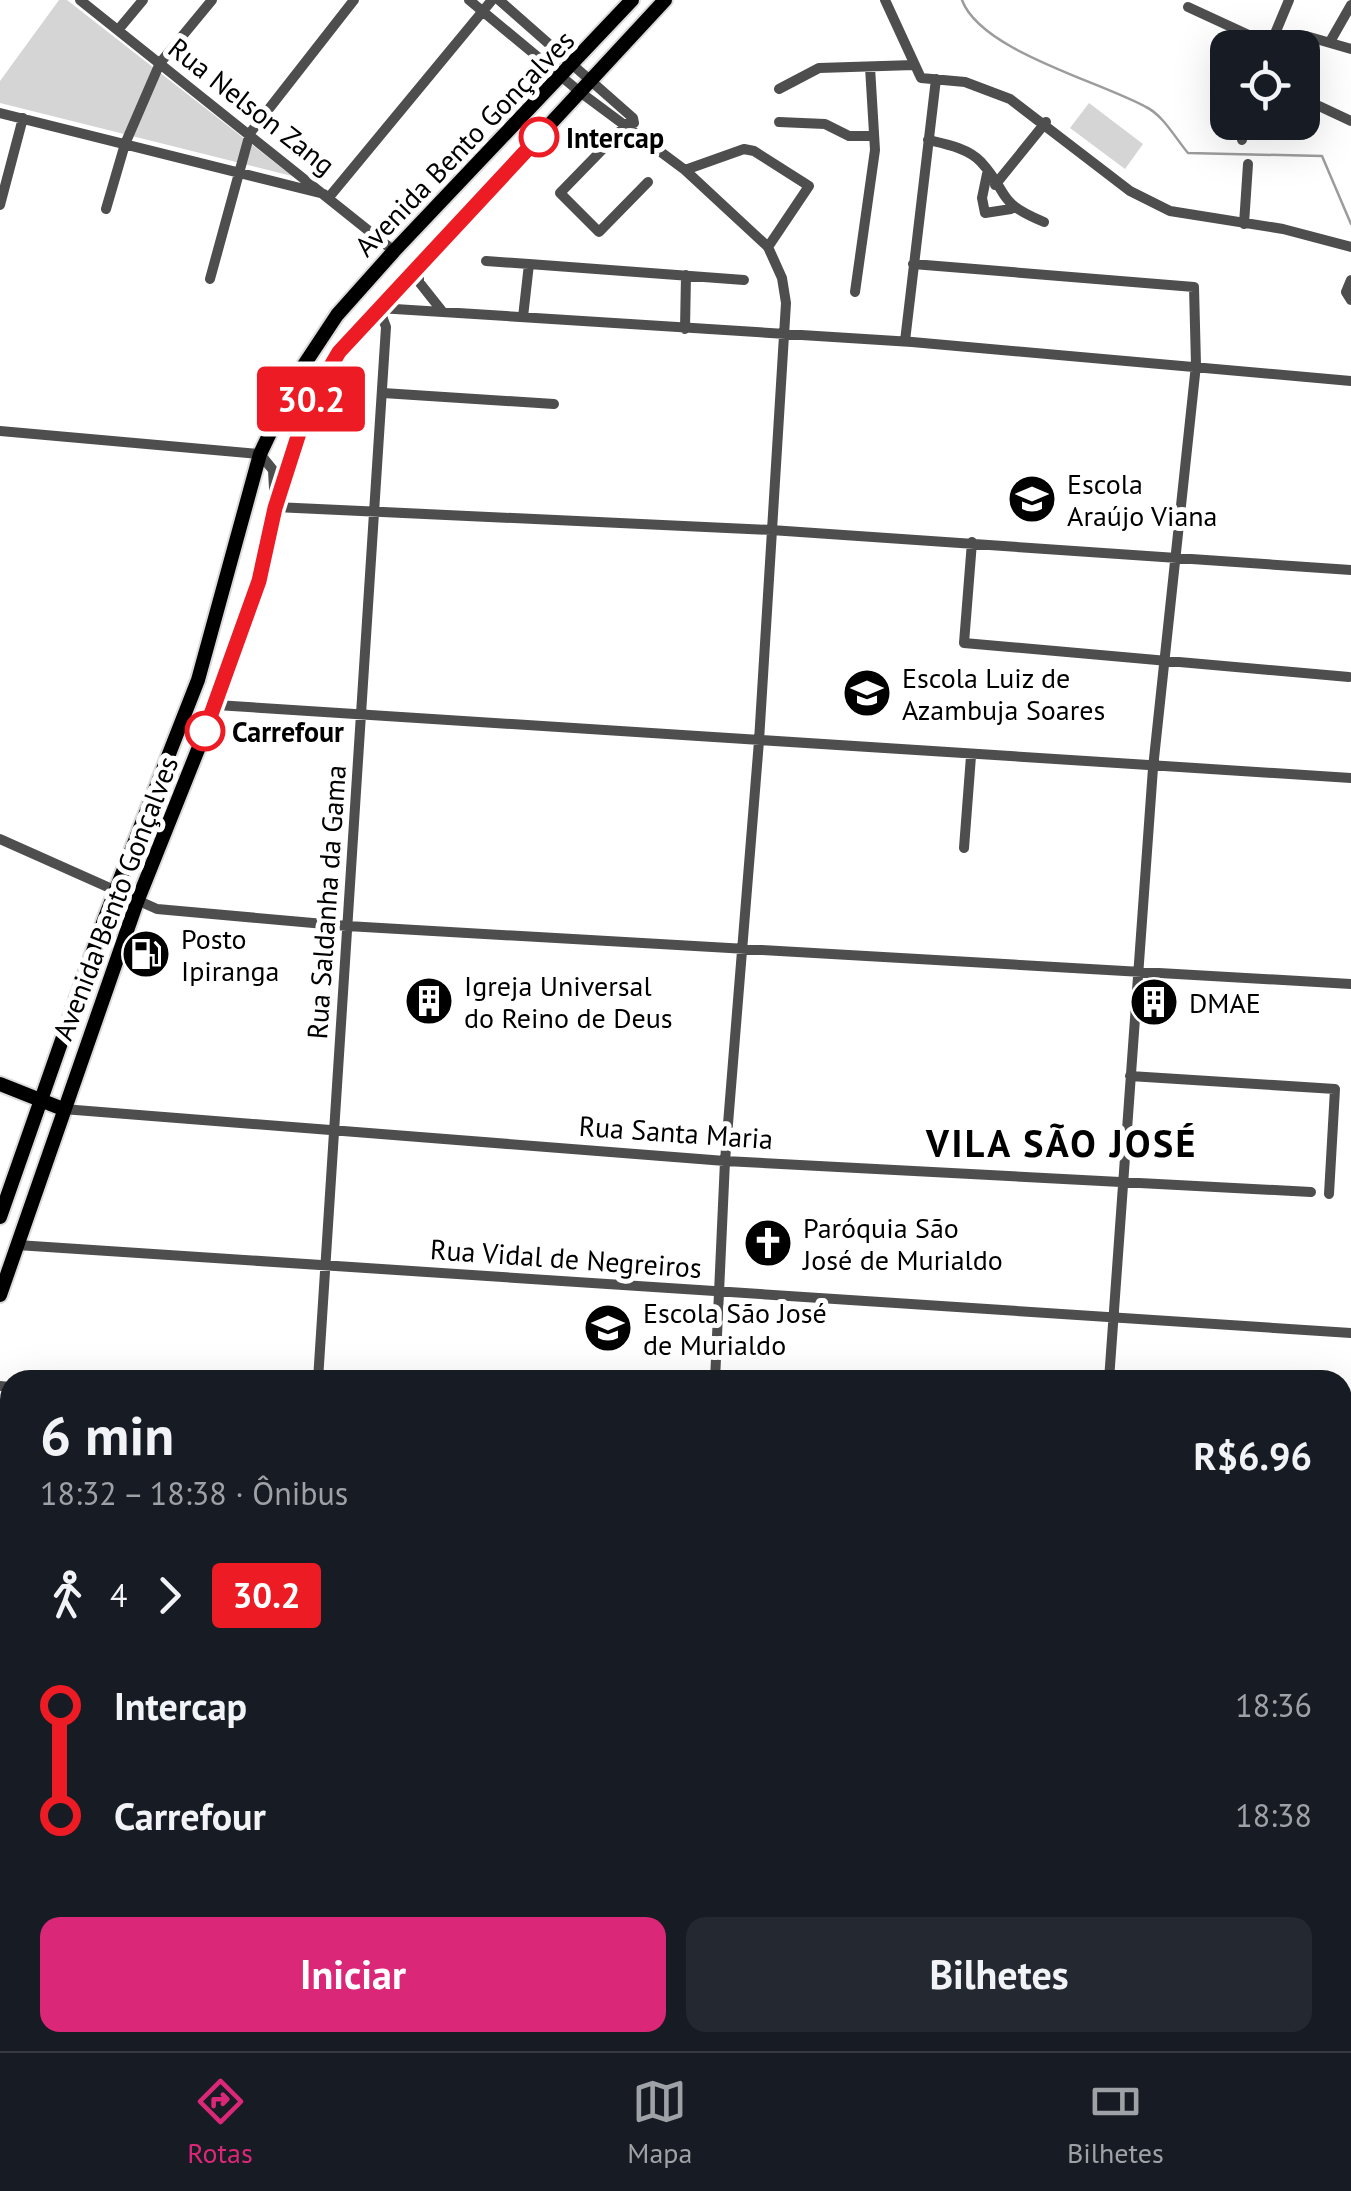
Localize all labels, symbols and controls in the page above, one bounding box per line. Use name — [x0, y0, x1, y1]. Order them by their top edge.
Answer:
street label: Avenida Bento Gonçalves — [346, 22, 582, 264]
street label: Rua Nelson Zang — [161, 29, 343, 183]
map controls — [1210, 30, 1320, 140]
button: locate — [1210, 30, 1320, 140]
marker: Intercap — [520, 118, 558, 156]
place label: Intercap — [566, 119, 664, 156]
line badge: 30.2 — [241, 366, 381, 432]
text: 30.2 — [277, 376, 345, 422]
place label: Escola Araújo Viana — [1067, 465, 1218, 534]
school or university icon: Escola Araújo Viana — [1006, 473, 1058, 525]
place label: Escola Luiz de Azambuja Soares — [902, 659, 1105, 728]
school or university icon: Escola Luiz de Azambuja Soares — [841, 667, 893, 719]
marker: Carrefour — [186, 712, 224, 750]
place label: Carrefour — [232, 713, 344, 750]
street label: Avenida Bento Gonçalves — [44, 751, 186, 1045]
street label: Rua Saldanha da Gama — [298, 764, 354, 1040]
place label: Posto Ipiranga — [181, 920, 279, 989]
fuel station icon: Posto Ipiranga — [120, 928, 172, 980]
place label: Igreja Universal do Reino de Deus — [464, 967, 673, 1036]
building icon: Igreja Universal do Reino de Deus — [403, 975, 455, 1027]
building icon: DMAE — [1128, 976, 1180, 1028]
place label: DMAE — [1189, 984, 1261, 1021]
street label: Rua Santa Maria — [578, 1107, 774, 1157]
district label: VILA SÃO JOSÉ — [925, 1118, 1198, 1167]
place label: Paróquia São José de Murialdo — [802, 1209, 1003, 1278]
church icon: Paróquia São José de Murialdo — [742, 1217, 794, 1269]
street label: Rua Vidal de Negreiros — [429, 1230, 703, 1286]
place label: Escola São José de Murialdo — [643, 1294, 827, 1363]
school or university icon: Escola São José de Murialdo — [582, 1302, 634, 1354]
text: 6 min — [40, 1399, 174, 1470]
text: R$6.96 — [1194, 1431, 1312, 1480]
text: 18:32 – 18:38 · Ônibus — [40, 1472, 348, 1514]
icon: walk — [40, 1568, 95, 1623]
icon: forward — [142, 1568, 197, 1623]
text: 30.2 — [232, 1572, 301, 1618]
text: 4 — [110, 1574, 127, 1616]
text: Intercap — [114, 1681, 247, 1730]
text: 18:36 — [1235, 1684, 1312, 1726]
text: Carrefour — [114, 1791, 266, 1840]
text: 18:38 — [1235, 1794, 1312, 1836]
button: Iniciar — [40, 1917, 666, 2032]
button: Bilhetes — [686, 1917, 1312, 2032]
tab: Rotas — [187, 2074, 253, 2171]
tab: Mapa — [627, 2074, 692, 2171]
tab: Bilhetes — [1067, 2074, 1164, 2171]

